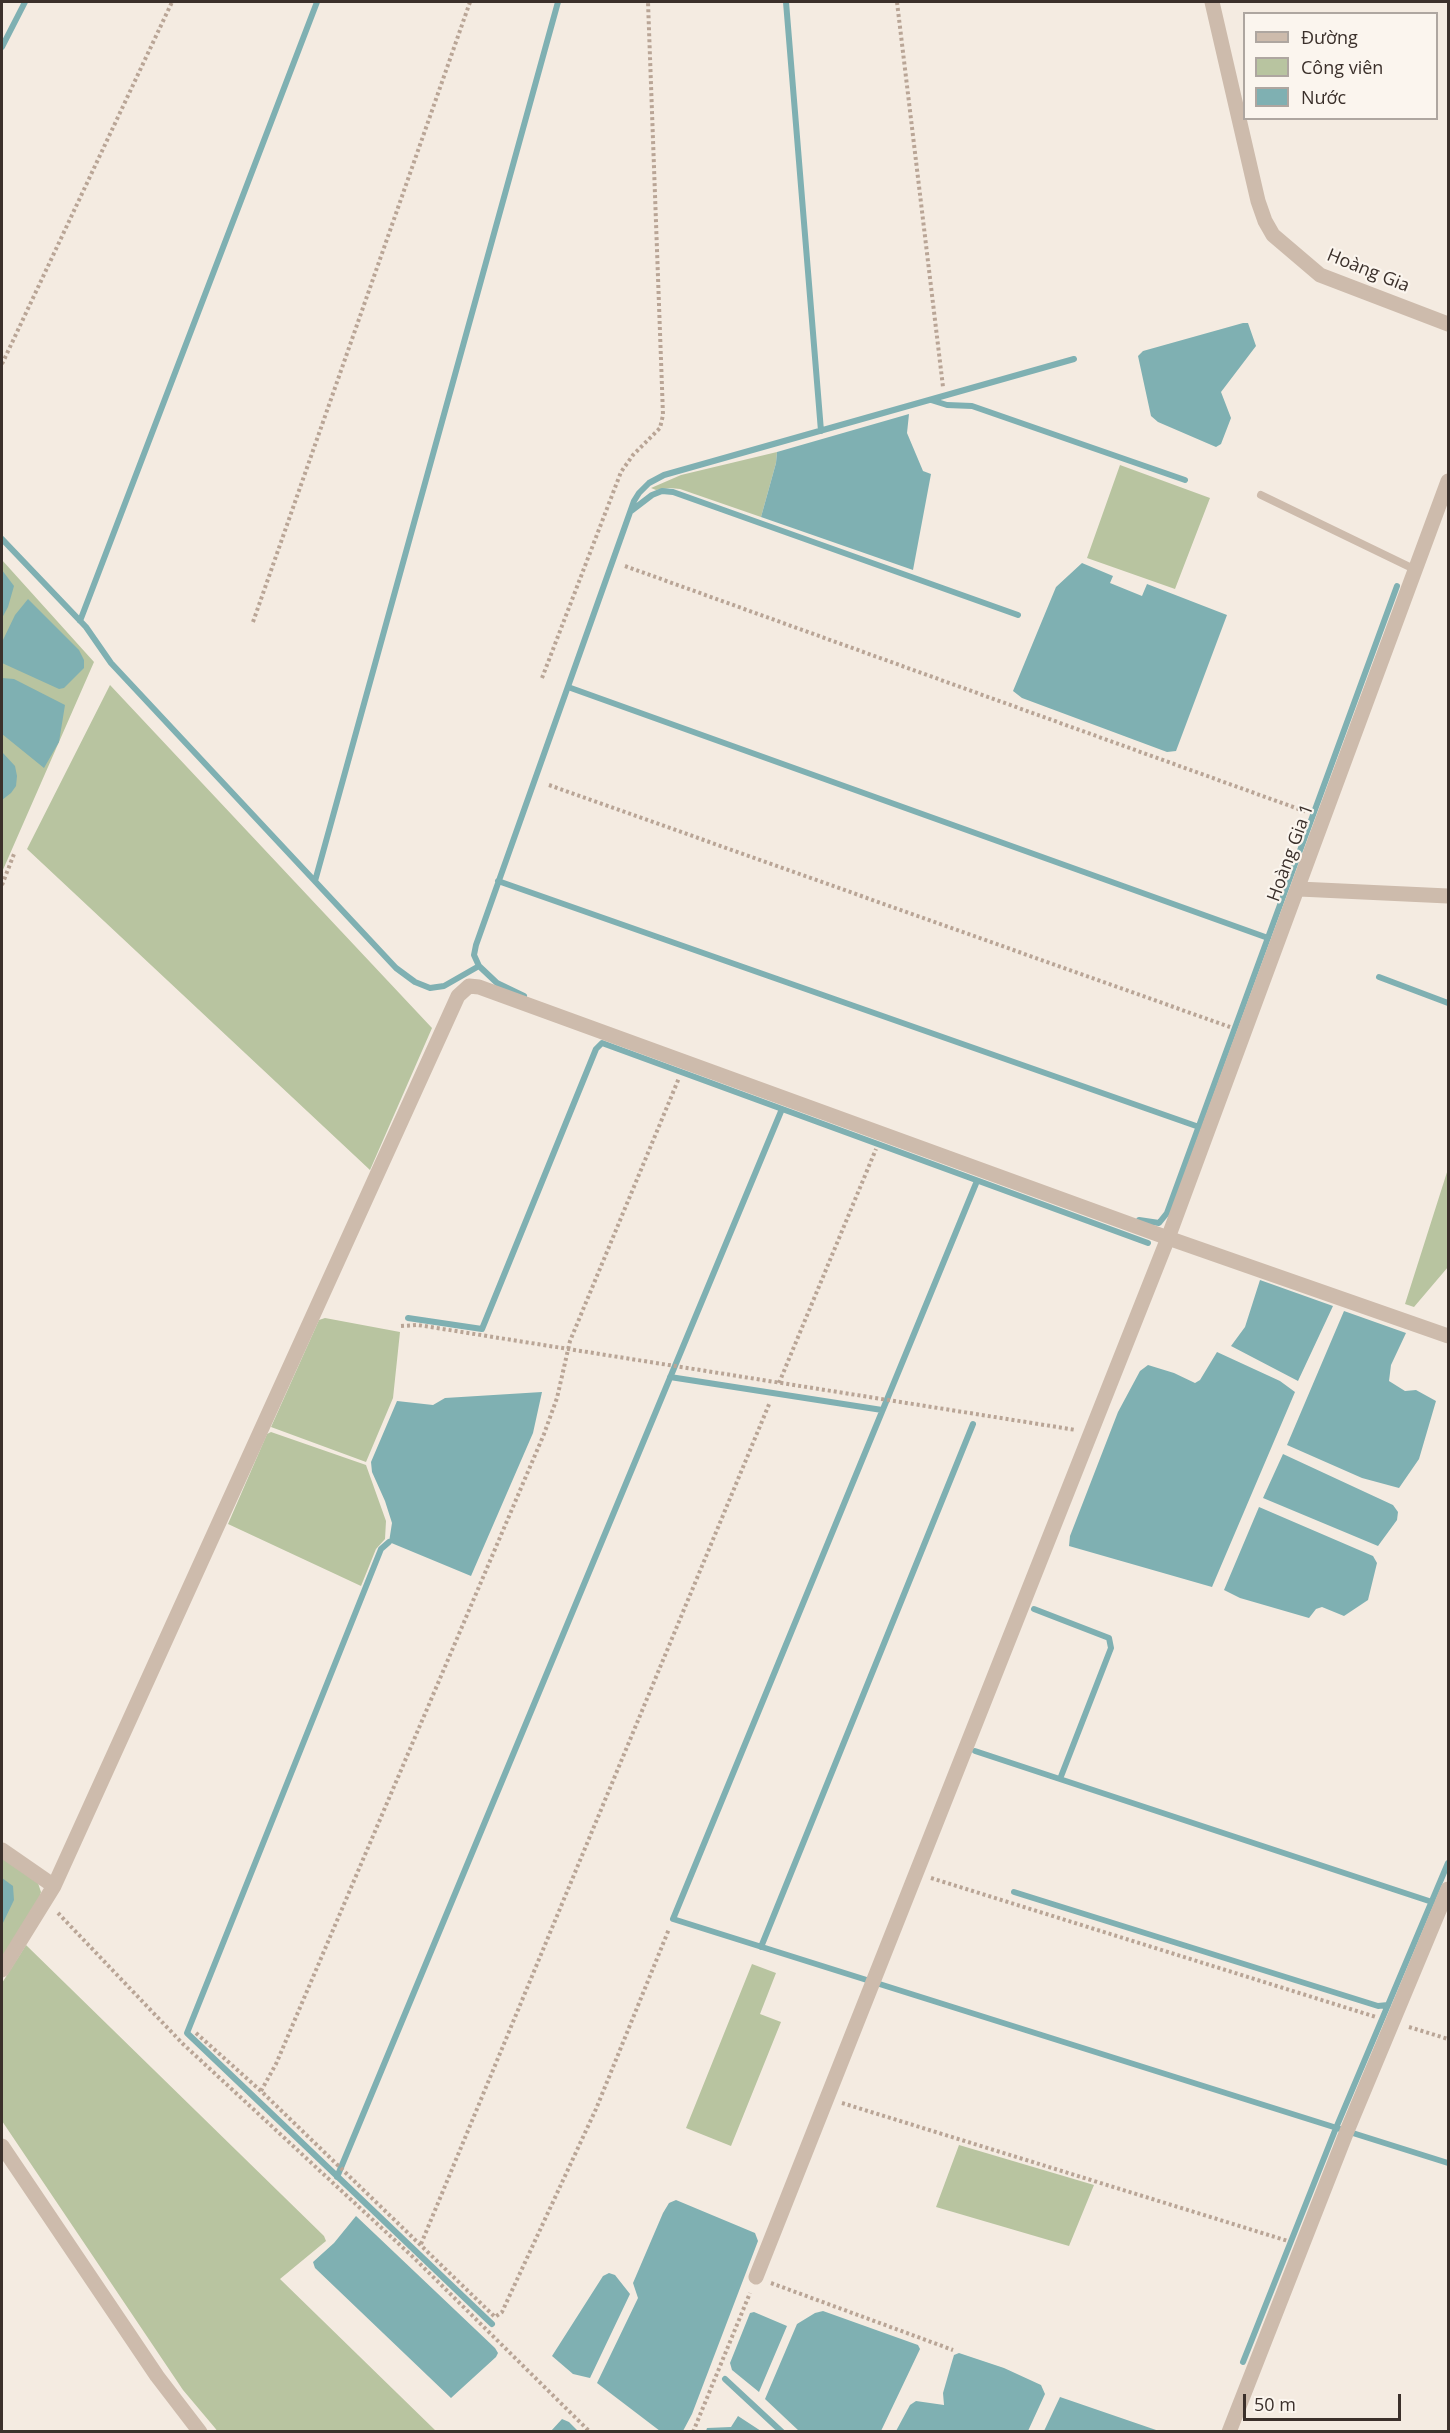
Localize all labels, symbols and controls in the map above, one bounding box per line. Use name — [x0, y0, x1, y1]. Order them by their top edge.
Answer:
legend — [1243, 12, 1438, 120]
text: Đường — [1301, 25, 1358, 49]
text: Công viên — [1301, 55, 1383, 79]
text: Nước — [1301, 85, 1346, 109]
street label: Hoàng Gia — [1324, 245, 1412, 297]
street label: Hoàng Gia 1 — [1263, 801, 1319, 905]
scale bar — [1246, 2382, 1404, 2420]
text: 50 m — [1254, 2392, 1296, 2416]

